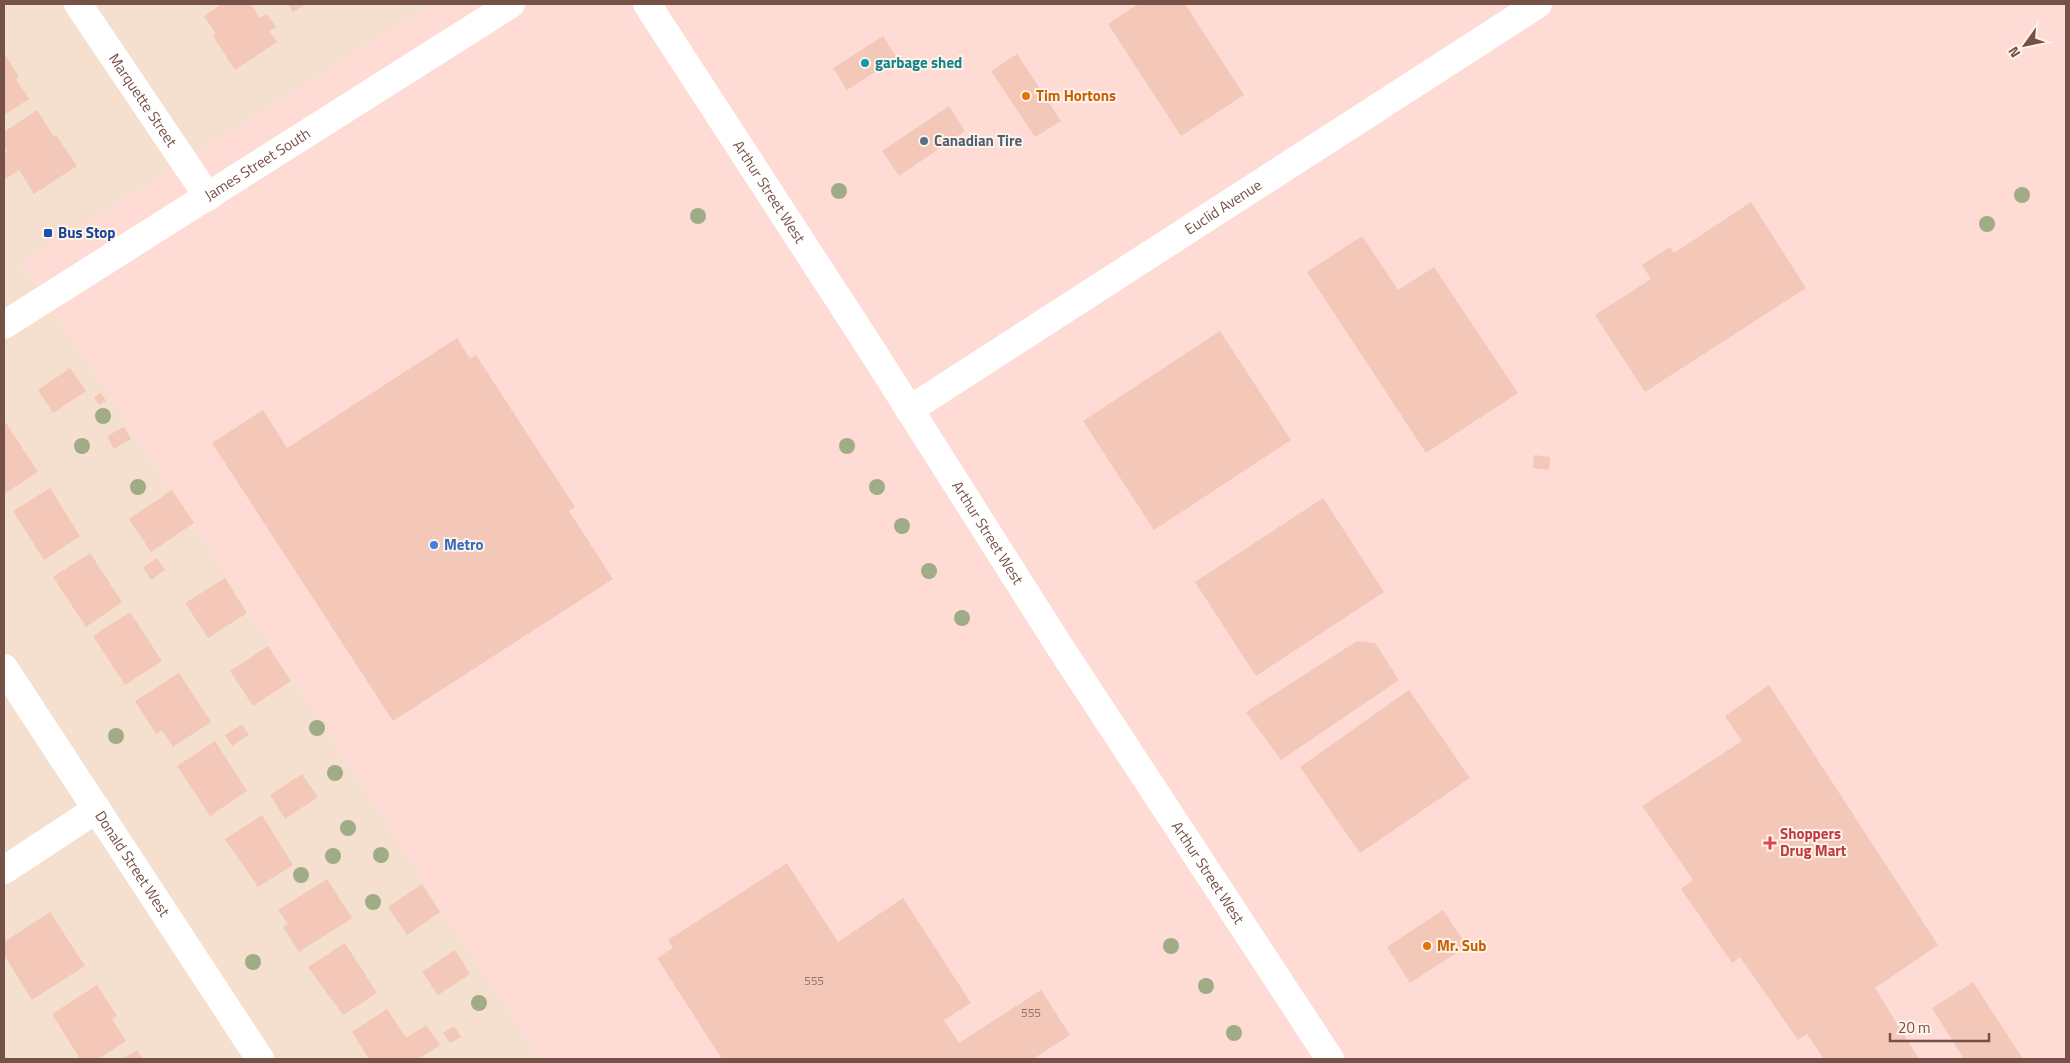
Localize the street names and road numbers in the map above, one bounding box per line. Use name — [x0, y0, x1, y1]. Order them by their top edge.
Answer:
street label: Marquette Street — [103, 48, 184, 152]
street label: James Street South — [200, 122, 315, 206]
street label: Arthur Street West — [727, 136, 812, 248]
street label: Euclid Avenue — [1180, 173, 1266, 240]
street label: Arthur Street West — [946, 476, 1030, 590]
street label: Donald Street West — [89, 806, 176, 922]
street label: Arthur Street West — [1166, 816, 1251, 929]

